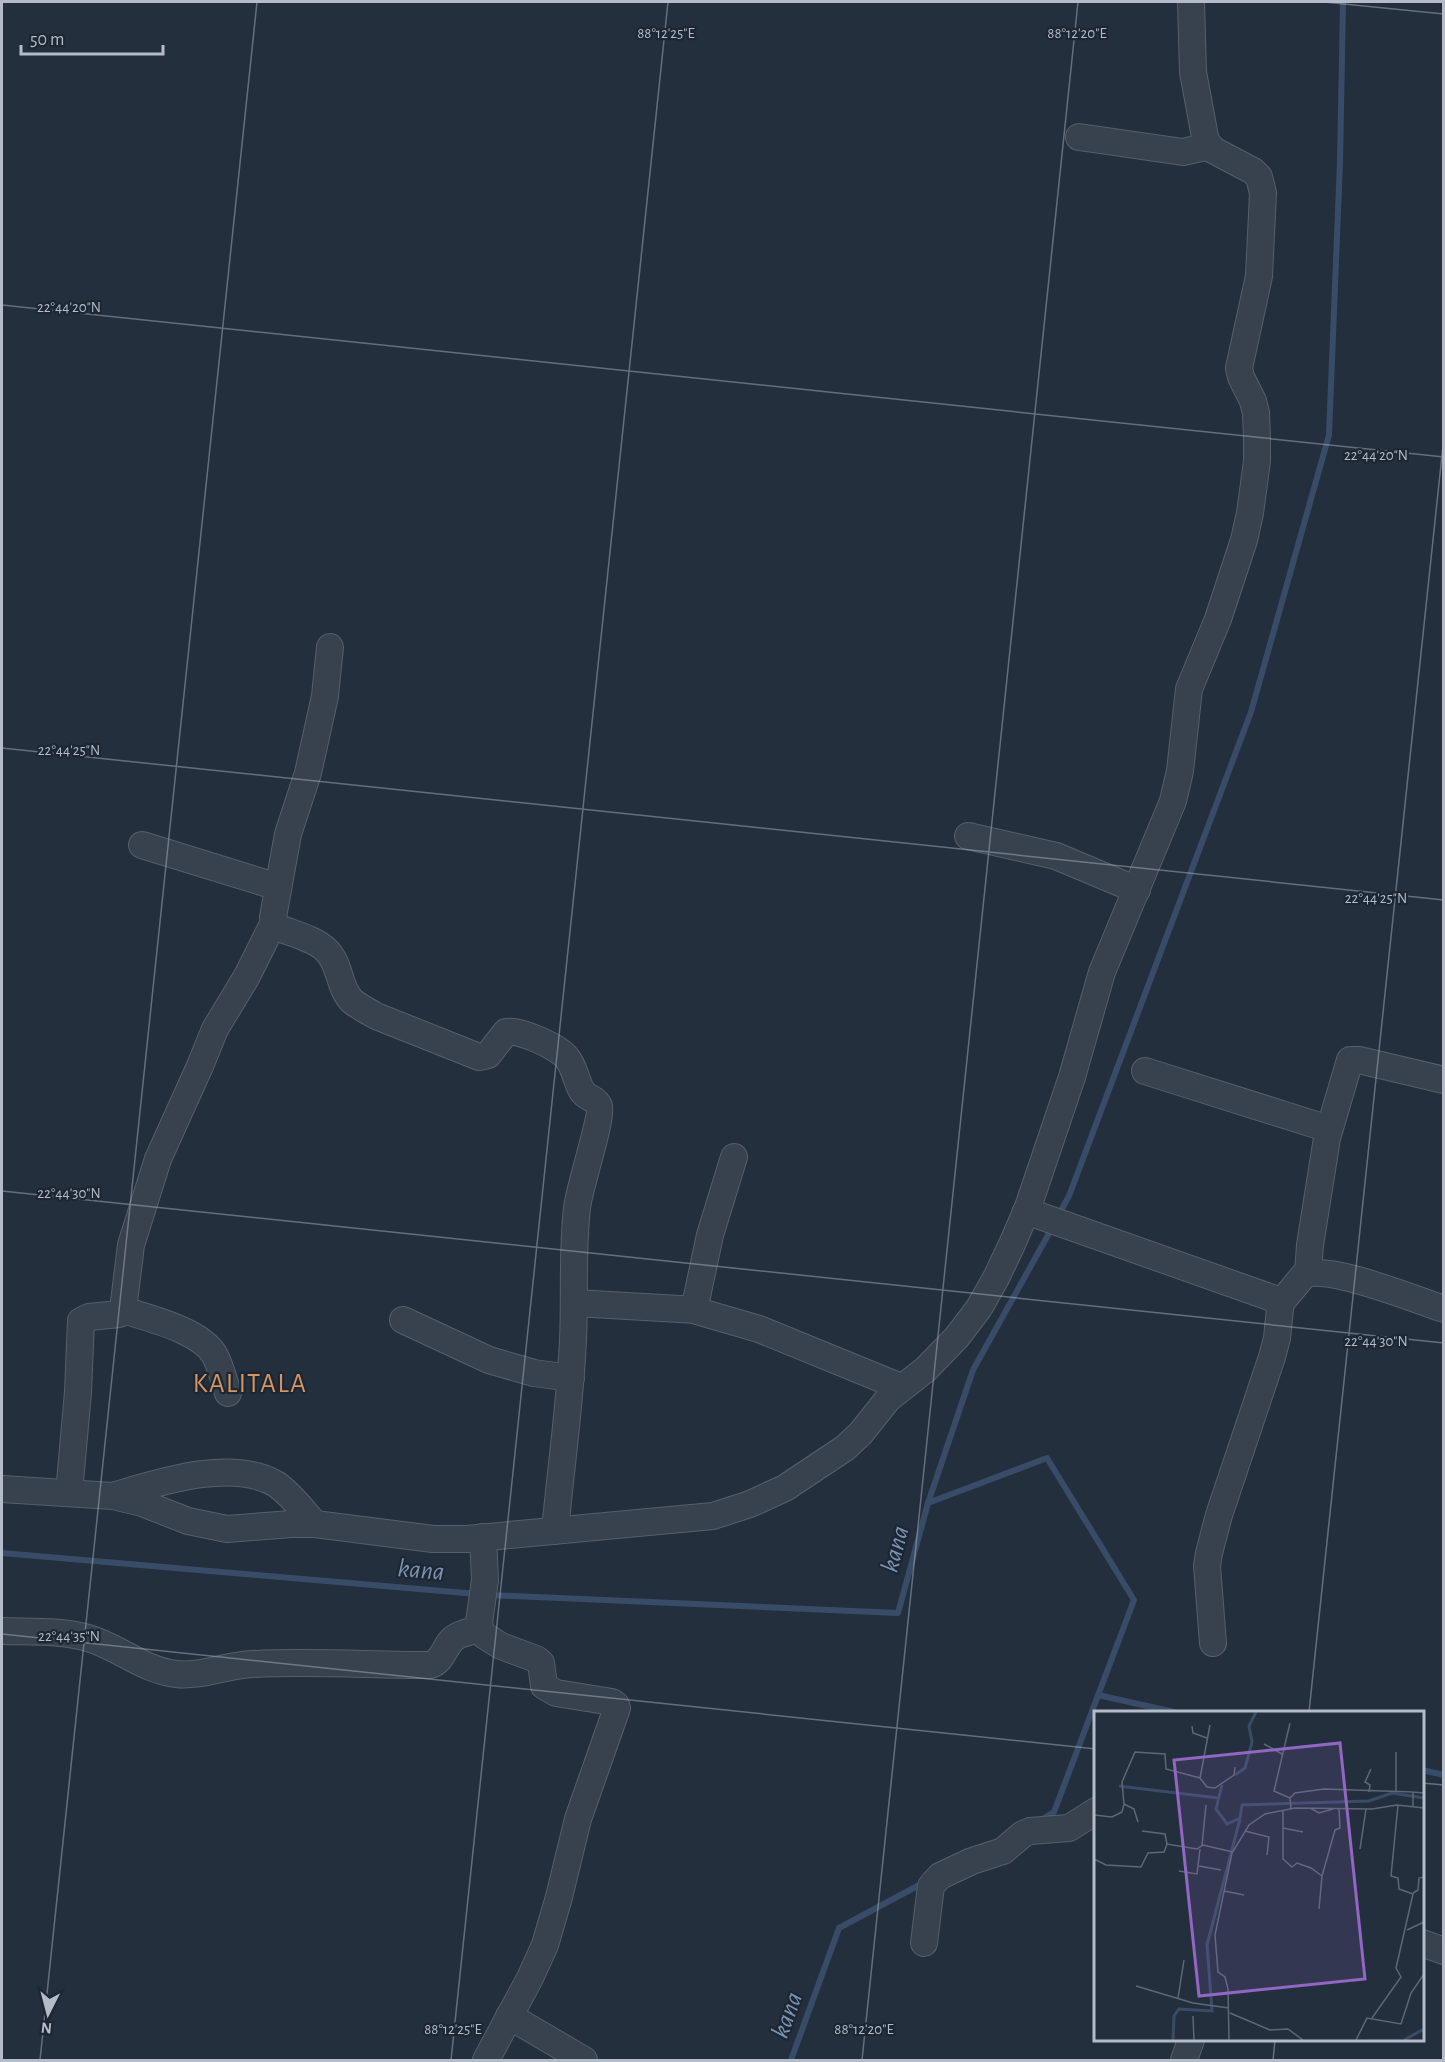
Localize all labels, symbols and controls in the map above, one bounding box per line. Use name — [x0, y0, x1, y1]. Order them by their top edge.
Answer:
scale bar — [21, 18, 164, 56]
text: 88°12'25"E — [637, 26, 695, 41]
text: 88°12'20"E — [1047, 26, 1107, 41]
text: 50 m — [30, 31, 64, 49]
text: 22°44'20"N — [37, 300, 101, 315]
text: 22°44'20"N — [1344, 448, 1408, 463]
text: 22°44'25"N — [38, 743, 100, 758]
text: 22°44'25"N — [1345, 891, 1407, 906]
text: 22°44'30"N — [37, 1186, 101, 1201]
text: 22°44'30"N — [1344, 1334, 1408, 1349]
district label: KALITALA — [193, 1370, 307, 1397]
water label: kana — [876, 1523, 914, 1575]
water label: kana — [397, 1555, 445, 1585]
text: 22°44'35"N — [38, 1629, 100, 1644]
inset map — [1094, 1711, 1424, 2041]
north arrow — [18, 1984, 78, 2044]
water label: kana — [767, 1989, 807, 2041]
text: N — [40, 2019, 53, 2036]
text: 88°12'25"E — [424, 2022, 482, 2037]
text: 88°12'20"E — [834, 2022, 894, 2037]

